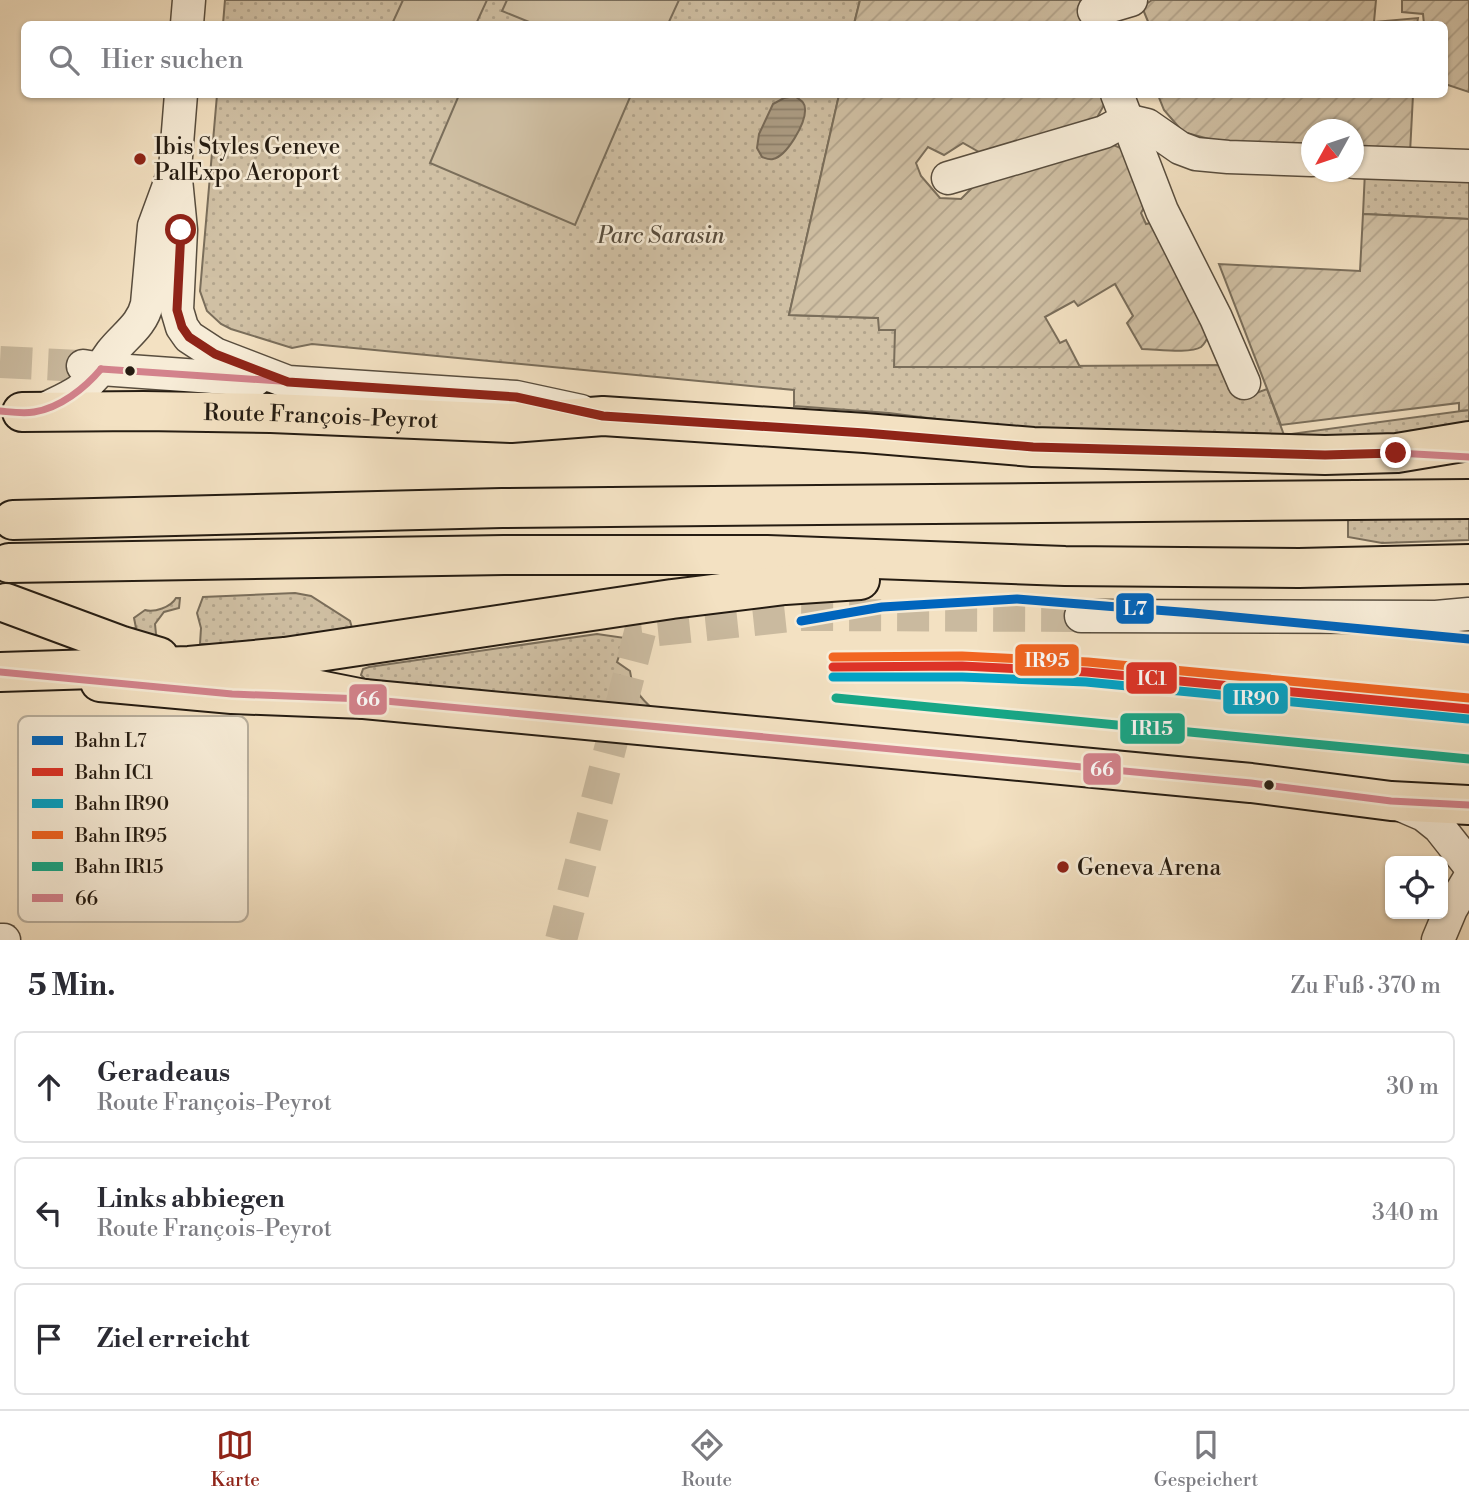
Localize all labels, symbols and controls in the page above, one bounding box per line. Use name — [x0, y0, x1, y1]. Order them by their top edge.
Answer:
search box — [21, 21, 1448, 98]
icon: search — [45, 41, 83, 79]
text: Hier suchen — [101, 44, 243, 76]
north arrow — [1301, 119, 1364, 182]
place label: Ibis Styles Geneve PalExpo Aeroport — [154, 133, 340, 187]
marker: Ibis Styles Geneve PalExpo Aeroport — [132, 151, 148, 167]
route start — [165, 214, 196, 245]
park label: Parc Sarasin — [596, 222, 726, 250]
unlabelled marker — [123, 364, 137, 378]
street label: Route François-Peyrot — [203, 399, 439, 435]
route end — [1380, 437, 1411, 468]
line badge: L7 — [1115, 592, 1155, 625]
text: L7 — [1123, 597, 1147, 621]
line badge: IR95 — [1014, 643, 1080, 677]
text: IR95 — [1024, 649, 1070, 673]
line badge: IC1 — [1125, 661, 1178, 695]
text: IC1 — [1137, 667, 1167, 691]
line badge: IR90 — [1222, 682, 1289, 715]
line badge: 66 — [348, 683, 388, 716]
text: IR90 — [1232, 687, 1280, 711]
text: 66 — [356, 688, 380, 712]
line badge: IR15 — [1119, 712, 1186, 745]
legend — [18, 716, 248, 922]
text: IR15 — [1131, 717, 1173, 741]
text: Bahn L7 — [74, 729, 147, 753]
line badge: 66 — [1082, 752, 1122, 786]
text: 66 — [1090, 758, 1114, 782]
text: Bahn IC1 — [74, 761, 153, 785]
unlabelled marker — [1262, 778, 1276, 792]
text: Bahn IR90 — [74, 792, 169, 816]
text: Bahn IR95 — [74, 824, 167, 848]
place label: Geneva Arena — [1077, 854, 1221, 882]
text: Bahn IR15 — [74, 855, 164, 879]
map controls — [1385, 856, 1448, 919]
button: locate — [1385, 856, 1448, 919]
marker: Geneva Arena — [1055, 859, 1071, 875]
text: 66 — [75, 887, 98, 911]
text: 5 Min. — [28, 967, 115, 1005]
text: Zu Fuß · 370 m — [1291, 972, 1441, 1000]
text: Geradeaus — [97, 1057, 230, 1089]
icon: ahead — [30, 1068, 68, 1106]
text: 30 m — [1386, 1073, 1439, 1101]
text: Route François-Peyrot — [97, 1089, 332, 1117]
text: Links abbiegen — [97, 1183, 285, 1215]
icon: left — [30, 1194, 68, 1232]
text: 340 m — [1372, 1199, 1439, 1227]
text: Route François-Peyrot — [97, 1215, 332, 1243]
icon: arrive — [30, 1320, 68, 1358]
text: Ziel erreicht — [97, 1323, 249, 1355]
tab: Karte — [211, 1426, 260, 1492]
tab: Route — [681, 1426, 732, 1492]
tab: Gespeichert — [1154, 1426, 1258, 1492]

